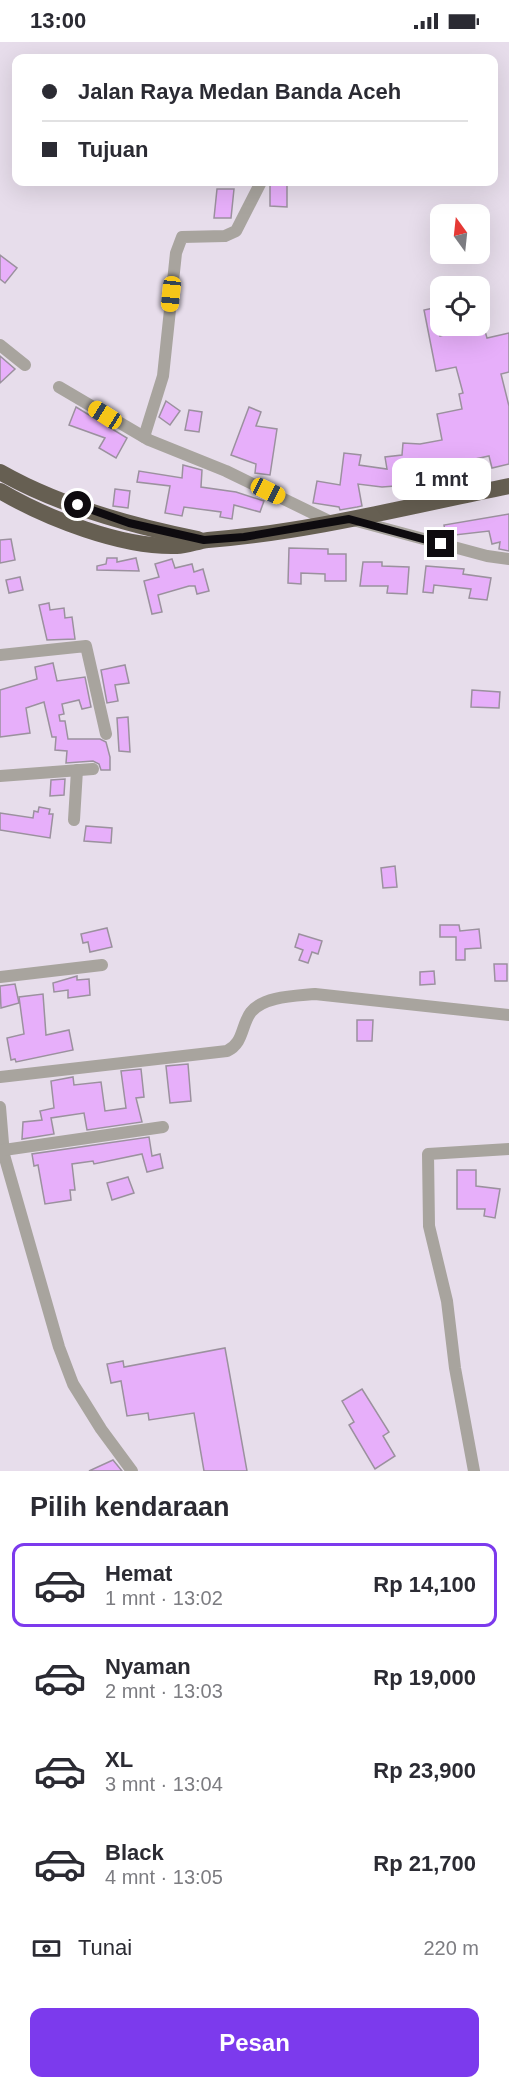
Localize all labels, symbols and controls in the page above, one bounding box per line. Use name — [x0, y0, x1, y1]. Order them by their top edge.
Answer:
text: 13:00 — [30, 8, 86, 33]
text: Jalan Raya Medan Banda Aceh — [78, 79, 401, 104]
text: Tujuan — [78, 137, 148, 162]
north arrow — [430, 204, 490, 264]
map controls — [430, 204, 490, 336]
car — [160, 275, 182, 313]
button: locate — [430, 276, 490, 336]
car — [85, 398, 125, 432]
callout: 1 mnt — [392, 457, 490, 499]
text: 1 mnt — [415, 468, 468, 490]
car — [248, 475, 288, 507]
route start — [64, 491, 91, 518]
route end — [427, 530, 454, 557]
text: Pilih kendaraan — [30, 1492, 230, 1522]
icon: car — [33, 1558, 87, 1612]
text: Hemat — [105, 1561, 172, 1586]
text: Rp 14,100 — [373, 1572, 476, 1597]
text: 1 mnt · 13:02 — [105, 1587, 223, 1609]
icon: car — [33, 1651, 87, 1705]
text: Nyaman — [105, 1654, 191, 1679]
text: Rp 19,000 — [373, 1665, 476, 1690]
text: 2 mnt · 13:03 — [105, 1680, 223, 1702]
icon: car — [33, 1744, 87, 1798]
text: XL — [105, 1747, 133, 1772]
text: Rp 23,900 — [373, 1758, 476, 1783]
text: 3 mnt · 13:04 — [105, 1773, 223, 1795]
icon: car — [33, 1837, 87, 1891]
text: Black — [105, 1840, 164, 1865]
text: Rp 21,700 — [373, 1851, 476, 1876]
text: 4 mnt · 13:05 — [105, 1866, 223, 1888]
icon: cash — [30, 1932, 63, 1965]
text: Tunai — [78, 1935, 132, 1960]
text: 220 m — [423, 1937, 479, 1959]
button: Pesan — [30, 2008, 479, 2077]

